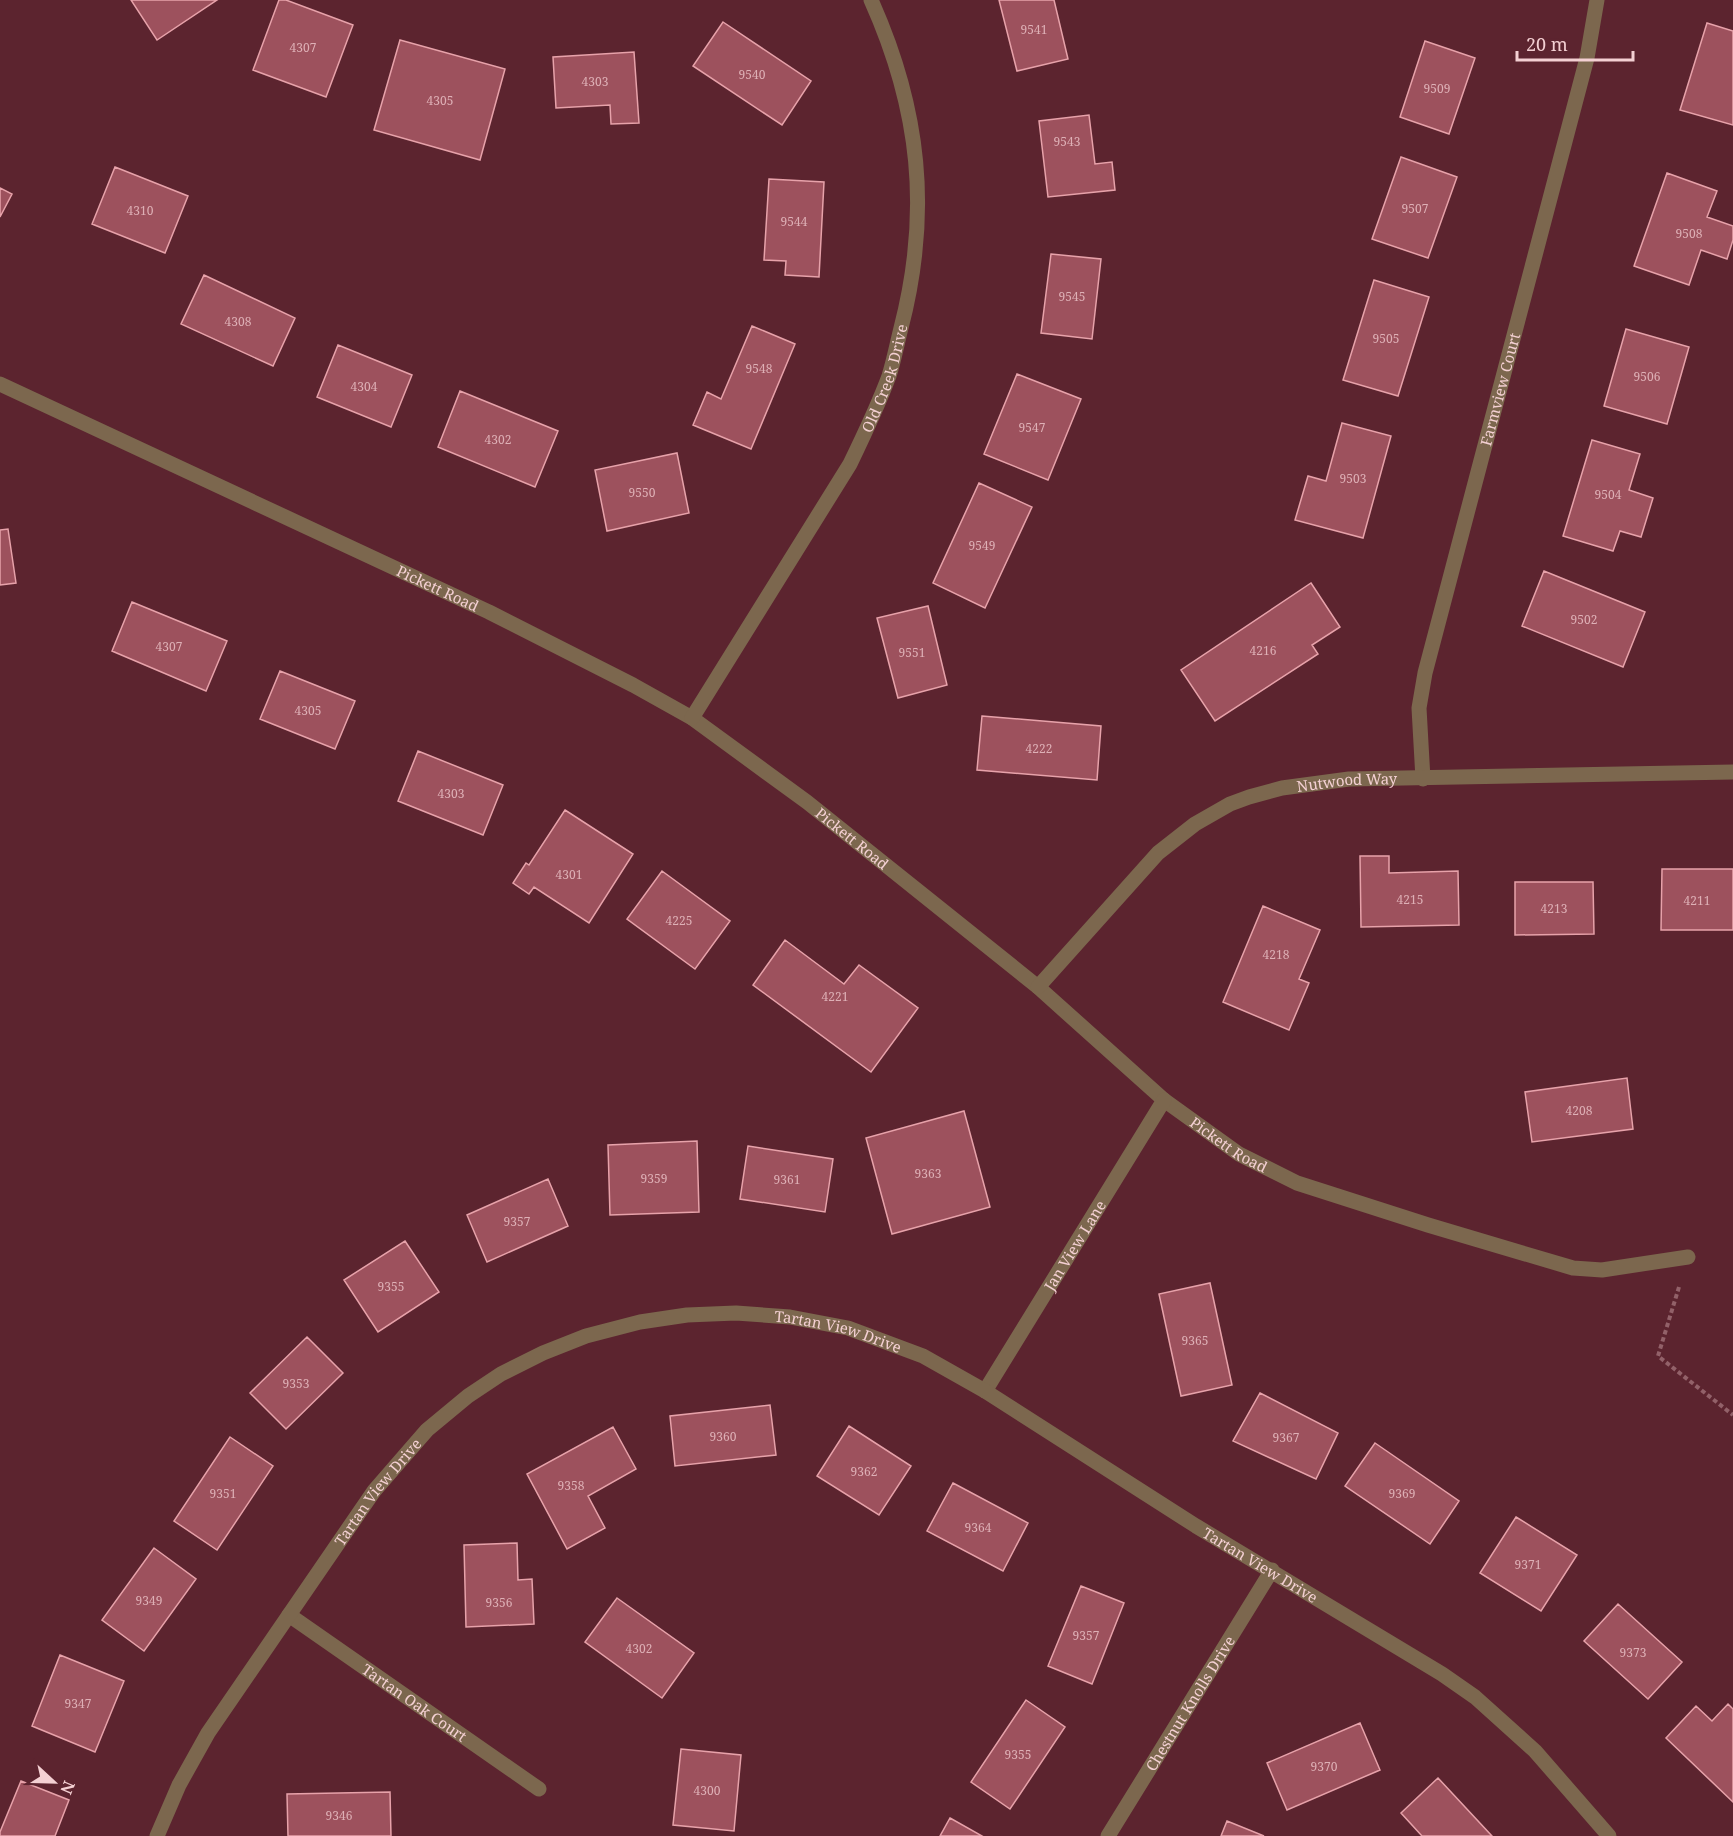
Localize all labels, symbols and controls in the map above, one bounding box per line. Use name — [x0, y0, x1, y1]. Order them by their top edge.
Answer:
house number: 9541 — [1021, 21, 1047, 38]
scale bar — [1517, 24, 1632, 62]
text: 20 m — [1526, 32, 1568, 56]
house number: 4307 — [290, 39, 317, 56]
house number: 9540 — [739, 66, 766, 83]
house number: 4303 — [582, 73, 609, 90]
house number: 9509 — [1424, 80, 1450, 97]
house number: 4305 — [427, 92, 453, 109]
house number: 9543 — [1054, 133, 1081, 150]
house number: 9507 — [1402, 200, 1429, 217]
house number: 4310 — [127, 202, 154, 219]
house number: 9544 — [781, 213, 808, 230]
house number: 9508 — [1676, 225, 1703, 242]
house number: 9545 — [1059, 288, 1085, 305]
house number: 4308 — [225, 313, 252, 330]
street label: Old Creek Drive — [856, 322, 912, 436]
house number: 9505 — [1373, 330, 1399, 347]
street label: Farmview Court — [1475, 331, 1524, 448]
house number: 9548 — [746, 360, 773, 377]
house number: 9506 — [1634, 368, 1661, 385]
house number: 4304 — [351, 378, 378, 395]
house number: 9547 — [1019, 419, 1046, 436]
house number: 4302 — [485, 431, 511, 448]
house number: 9503 — [1340, 470, 1367, 487]
house number: 9550 — [629, 484, 656, 501]
house number: 9504 — [1595, 486, 1622, 503]
house number: 9549 — [969, 537, 995, 554]
street label: Pickett Road — [393, 560, 482, 616]
house number: 9502 — [1571, 611, 1597, 628]
house number: 4307 — [156, 638, 183, 655]
house number: 4216 — [1250, 642, 1277, 659]
house number: 9551 — [899, 644, 925, 661]
house number: 4305 — [295, 702, 321, 719]
house number: 4222 — [1026, 740, 1052, 757]
street label: Nutwood Way — [1295, 768, 1398, 796]
house number: 4303 — [438, 785, 465, 802]
street label: Pickett Road — [812, 803, 893, 874]
house number: 4301 — [556, 866, 582, 883]
house number: 4215 — [1397, 891, 1423, 908]
house number: 4211 — [1684, 892, 1710, 909]
house number: 4213 — [1541, 900, 1568, 917]
house number: 4225 — [666, 912, 692, 929]
house number: 4218 — [1263, 946, 1290, 963]
house number: 4221 — [822, 988, 848, 1005]
house number: 4208 — [1566, 1102, 1593, 1119]
street label: Pickett Road — [1186, 1112, 1271, 1177]
house number: 9363 — [915, 1165, 942, 1182]
house number: 9359 — [641, 1170, 667, 1187]
house number: 9361 — [774, 1171, 800, 1188]
street label: Jan View Lane — [1039, 1196, 1110, 1295]
house number: 9357 — [504, 1213, 531, 1230]
house number: 9355 — [378, 1278, 404, 1295]
street label: Tartan View Drive — [774, 1306, 904, 1357]
house number: 9365 — [1182, 1332, 1208, 1349]
house number: 9353 — [283, 1375, 310, 1392]
house number: 9360 — [710, 1428, 737, 1445]
house number: 9367 — [1273, 1429, 1300, 1446]
street label: Tartan View Drive — [330, 1434, 425, 1549]
house number: 9362 — [851, 1463, 877, 1480]
house number: 9358 — [558, 1477, 585, 1494]
house number: 9351 — [210, 1485, 236, 1502]
house number: 9369 — [1389, 1485, 1415, 1502]
house number: 9364 — [965, 1519, 992, 1536]
street label: Tartan View Drive — [1199, 1522, 1322, 1607]
house number: 9371 — [1515, 1556, 1541, 1573]
house number: 9349 — [136, 1592, 162, 1609]
house number: 9356 — [486, 1594, 513, 1611]
house number: 9357 — [1073, 1627, 1100, 1644]
street label: Chestnut Knolls Drive — [1141, 1632, 1239, 1775]
house number: 4302 — [626, 1640, 652, 1657]
house number: 9373 — [1620, 1644, 1647, 1661]
street label: Tartan Oak Court — [358, 1659, 471, 1746]
house number: 9347 — [65, 1695, 92, 1712]
house number: 9355 — [1005, 1746, 1031, 1763]
north arrow — [24, 1752, 84, 1812]
house number: 9370 — [1311, 1758, 1338, 1775]
text: N — [55, 1778, 80, 1798]
house number: 4300 — [694, 1782, 721, 1799]
house number: 9346 — [326, 1807, 353, 1824]

